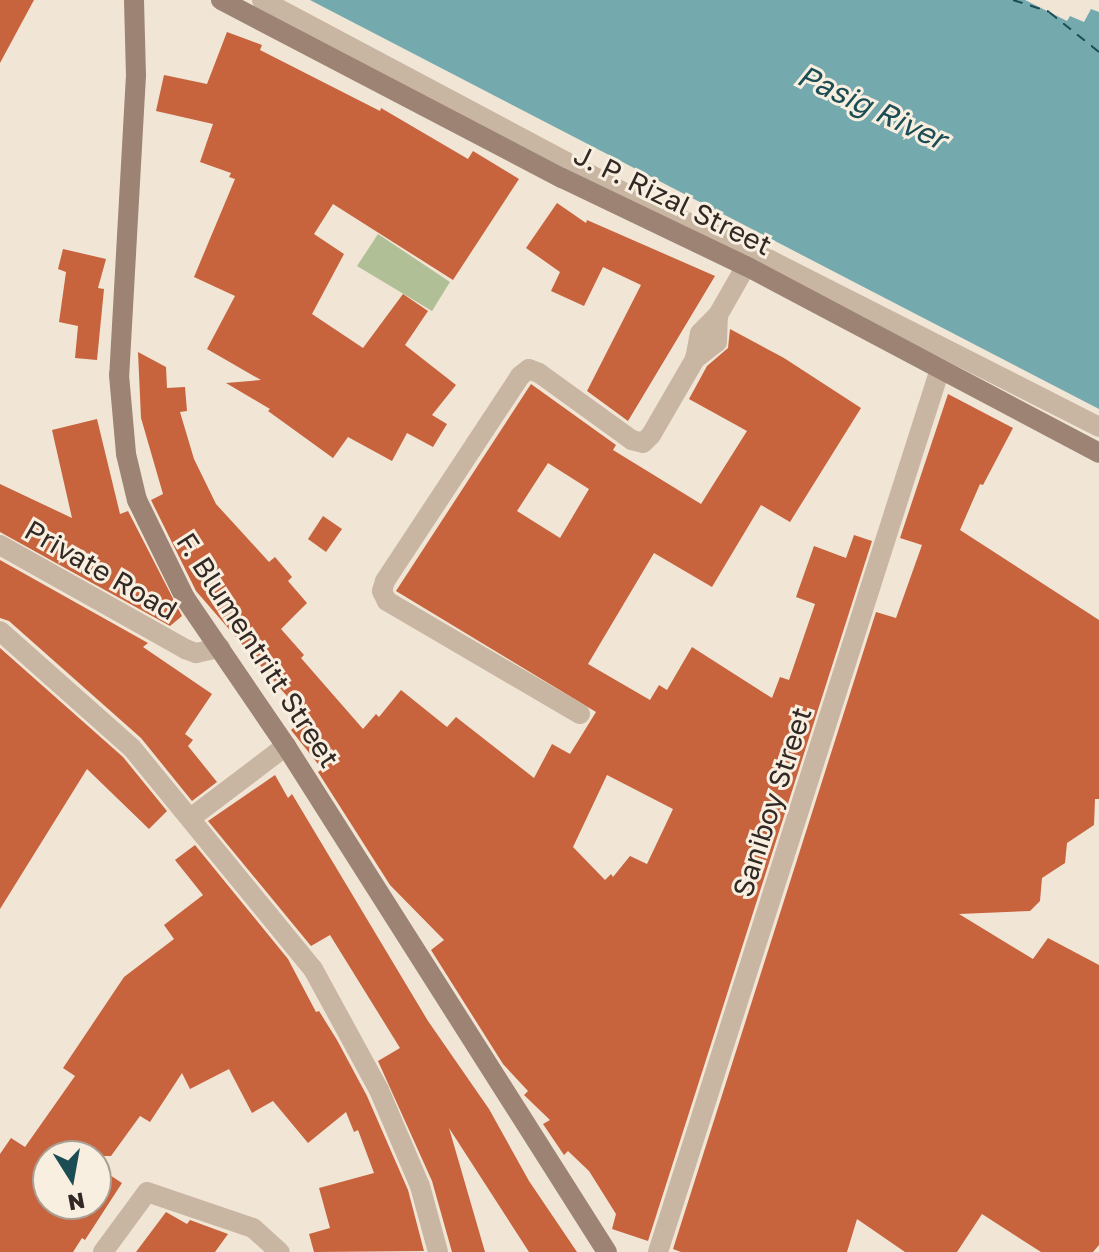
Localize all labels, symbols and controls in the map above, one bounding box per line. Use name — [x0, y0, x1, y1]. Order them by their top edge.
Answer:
water label: Pasig River — [792, 57, 952, 157]
street label: J. P. Rizal Street — [569, 138, 777, 262]
street label: Private Road — [19, 513, 183, 627]
street label: F. Blumentritt Street — [170, 526, 346, 774]
street label: Saniboy Street — [726, 703, 818, 901]
north arrow — [32, 1140, 112, 1220]
text: N — [66, 1187, 87, 1217]

